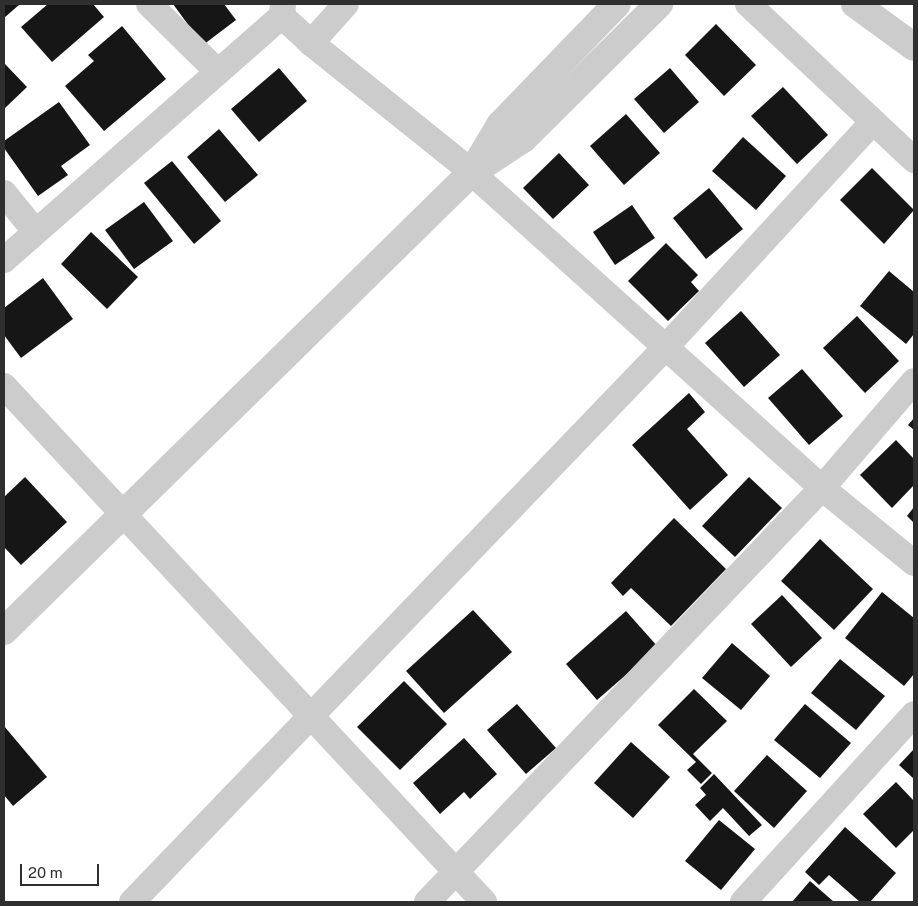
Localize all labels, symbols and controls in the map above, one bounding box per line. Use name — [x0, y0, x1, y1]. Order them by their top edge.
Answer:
scale bar — [22, 854, 101, 886]
text: 20 m — [28, 864, 63, 881]

